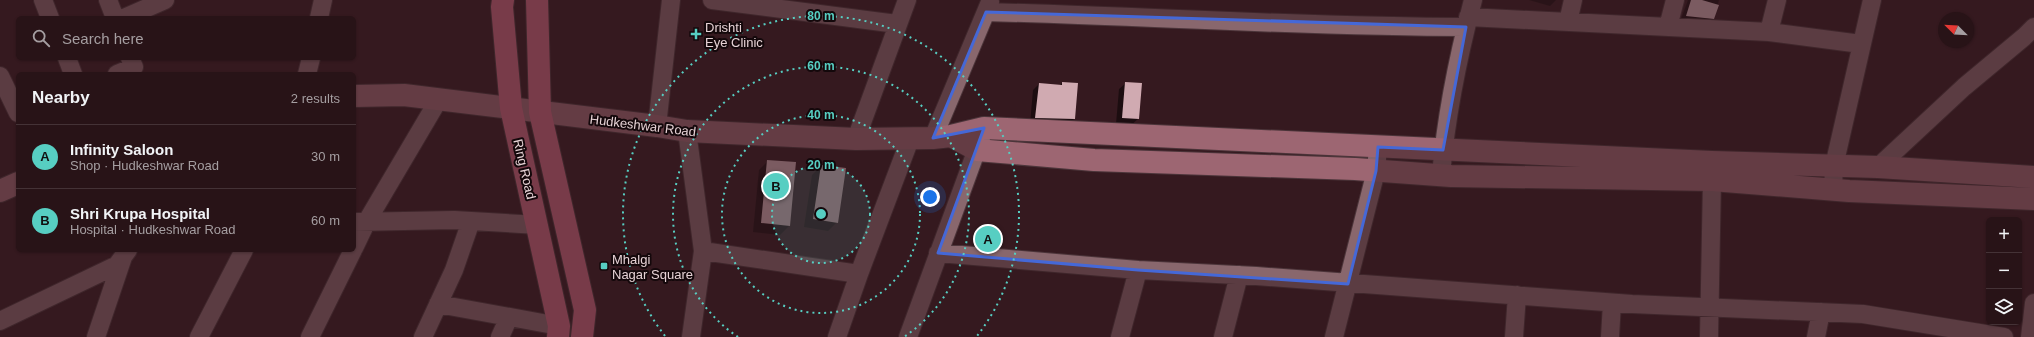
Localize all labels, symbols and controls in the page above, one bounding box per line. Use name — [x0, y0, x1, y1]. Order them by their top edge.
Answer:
text: 80 m — [807, 9, 835, 23]
north arrow — [1938, 12, 1974, 48]
search box — [16, 16, 356, 60]
place label: Drishti Eye Clinic — [705, 20, 763, 50]
icon: search — [30, 27, 52, 49]
marker: Drishti Eye Clinic — [690, 28, 702, 40]
text: Search here — [62, 30, 144, 47]
text: 60 m — [807, 59, 835, 73]
text: Nearby — [32, 88, 90, 107]
text: 2 results — [291, 91, 340, 106]
text: 40 m — [807, 108, 835, 122]
street label: Hudkeshwar Road — [589, 112, 697, 139]
street label: Ring Road — [510, 137, 539, 201]
text: Infinity Saloon — [70, 141, 173, 158]
text: A — [40, 149, 50, 164]
text: 30 m — [311, 149, 340, 164]
text: Shop · Hudkeshwar Road — [70, 158, 219, 173]
text: 20 m — [807, 158, 835, 172]
pin: B — [763, 171, 789, 201]
your location — [920, 187, 940, 207]
text: Shri Krupa Hospital — [70, 205, 210, 222]
centre of rings — [814, 207, 828, 221]
text: B — [40, 213, 50, 228]
text: 60 m — [311, 213, 340, 228]
map controls — [1986, 217, 2022, 325]
button: + — [1986, 217, 2022, 253]
text: Hospital · Hudkeshwar Road — [70, 222, 235, 237]
pin: A — [975, 224, 1001, 254]
place label: Mhalgi Nagar Square — [612, 252, 693, 282]
button: − — [1986, 253, 2022, 289]
marker: Mhalgi Nagar Square — [599, 261, 609, 271]
button: layers — [1986, 289, 2022, 325]

